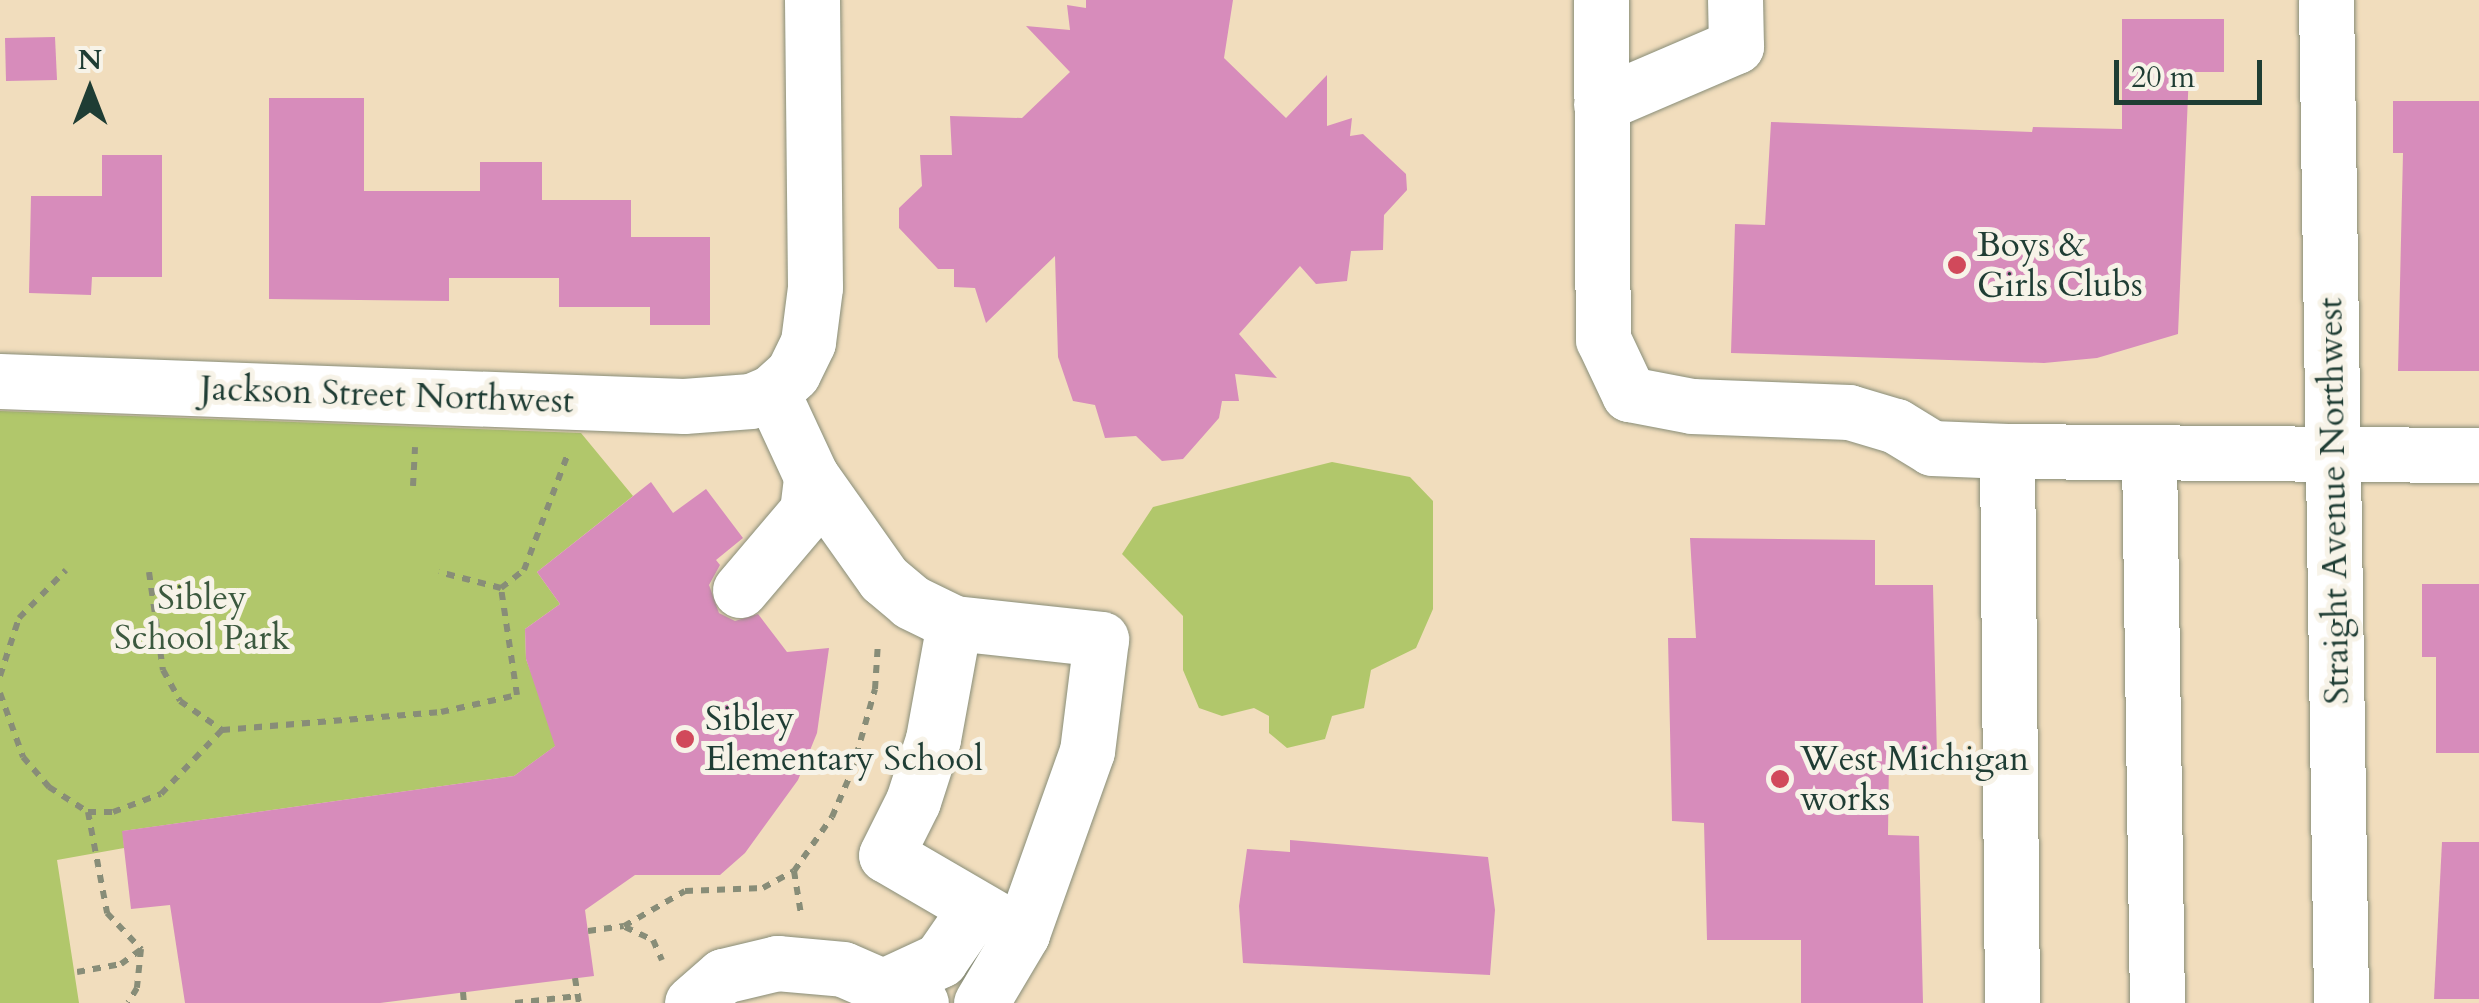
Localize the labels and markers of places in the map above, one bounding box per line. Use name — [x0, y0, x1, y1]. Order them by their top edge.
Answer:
place label: Boys & Girls Clubs — [1977, 224, 2143, 306]
marker: Boys & Girls Clubs — [1946, 254, 1968, 276]
place label: Sibley Elementary School — [705, 698, 983, 780]
marker: Sibley Elementary School — [674, 728, 696, 750]
place label: West Michigan works — [1800, 738, 2029, 820]
marker: West Michigan works — [1769, 768, 1791, 790]

